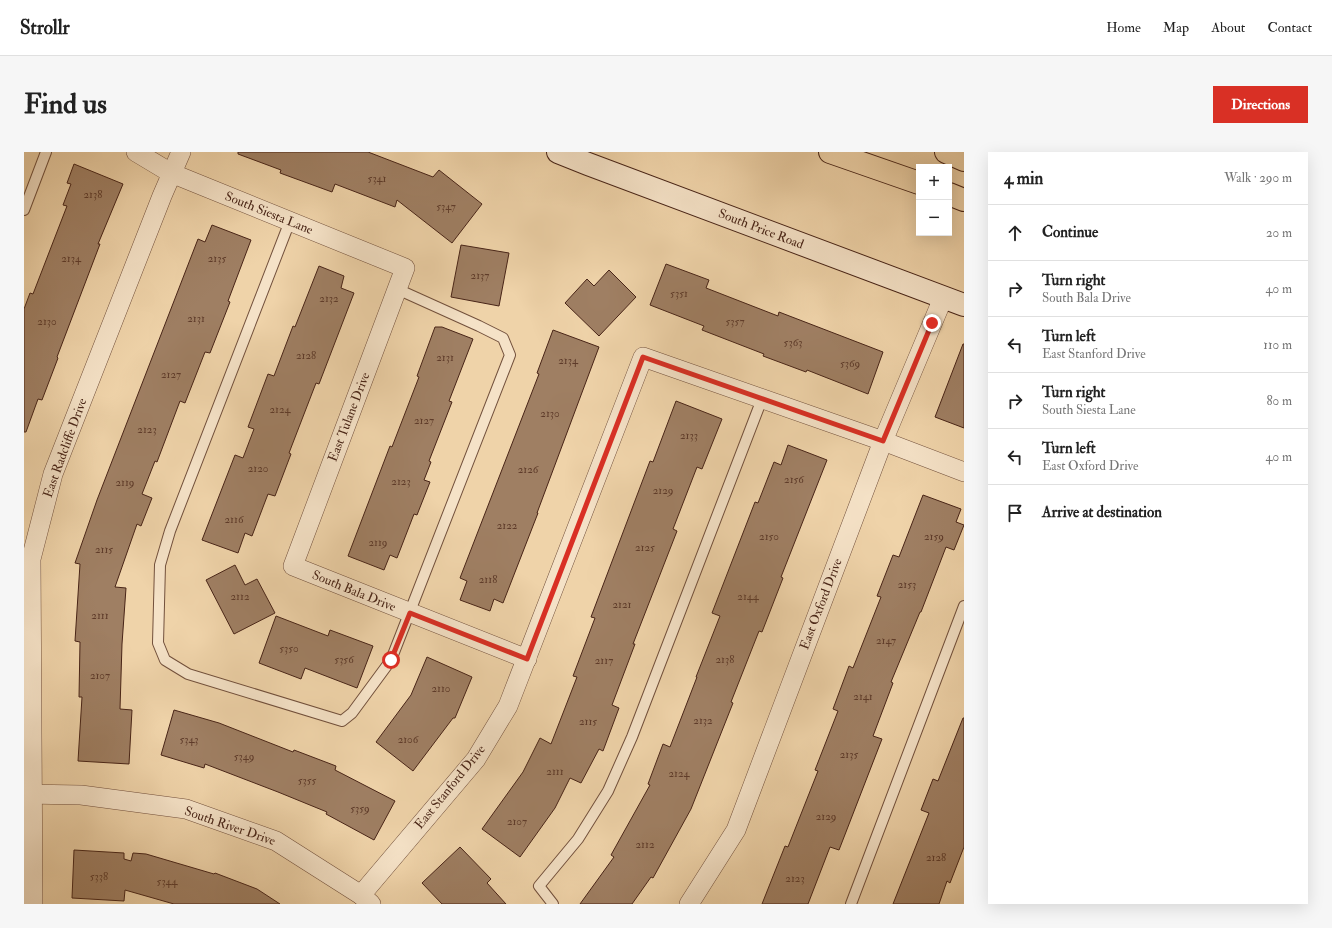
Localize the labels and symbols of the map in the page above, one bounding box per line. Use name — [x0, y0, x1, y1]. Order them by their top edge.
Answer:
house number: 5341 — [368, 172, 387, 185]
house number: 2138 — [84, 188, 102, 201]
street label: South Siesta Lane — [223, 188, 316, 238]
house number: 5347 — [436, 200, 456, 213]
street label: South Price Road — [716, 205, 807, 253]
house number: 2134 — [61, 252, 82, 265]
house number: 2135 — [208, 252, 226, 265]
house number: 2137 — [471, 269, 489, 282]
house number: 5351 — [670, 287, 688, 300]
house number: 2132 — [319, 292, 339, 305]
house number: 2131 — [187, 312, 205, 325]
route end — [923, 314, 941, 332]
house number: 2130 — [37, 315, 57, 328]
house number: 5357 — [726, 315, 744, 328]
house number: 5363 — [784, 336, 802, 349]
house number: 2128 — [296, 349, 316, 362]
house number: 2131 — [436, 351, 454, 364]
house number: 2134 — [558, 354, 579, 367]
house number: 5369 — [840, 357, 860, 370]
house number: 2127 — [161, 368, 181, 381]
street label: East Tulane Drive — [325, 370, 374, 464]
street label: East Radcliffe Drive — [40, 396, 91, 500]
house number: 2124 — [269, 403, 292, 416]
house number: 2130 — [540, 407, 560, 420]
house number: 2127 — [414, 414, 434, 427]
house number: 2123 — [137, 423, 157, 436]
house number: 2133 — [680, 429, 698, 442]
house number: 2120 — [248, 462, 269, 475]
house number: 2126 — [518, 463, 540, 476]
house number: 2156 — [784, 473, 805, 486]
house number: 2123 — [391, 475, 411, 488]
house number: 2119 — [115, 476, 135, 489]
house number: 2129 — [653, 484, 673, 497]
house number: 2116 — [225, 513, 245, 526]
house number: 2122 — [497, 519, 518, 532]
house number: 2150 — [759, 530, 779, 543]
house number: 2159 — [924, 530, 944, 543]
house number: 2119 — [368, 536, 388, 549]
house number: 2125 — [635, 541, 655, 554]
house number: 2115 — [95, 543, 113, 556]
street label: East Oxford Drive — [796, 556, 846, 652]
street label: South Bala Drive — [310, 567, 399, 615]
house number: 2118 — [479, 573, 497, 586]
house number: 2153 — [898, 578, 916, 591]
house number: 2112 — [230, 590, 250, 603]
house number: 2144 — [737, 590, 760, 603]
house number: 2121 — [612, 598, 632, 611]
house number: 2111 — [91, 609, 109, 622]
house number: 2147 — [876, 634, 896, 647]
house number: 5350 — [279, 642, 299, 655]
route start — [382, 651, 400, 669]
house number: 5356 — [334, 653, 355, 666]
house number: 2138 — [716, 653, 734, 666]
house number: 2117 — [595, 654, 613, 667]
house number: 2107 — [90, 669, 110, 682]
house number: 2110 — [431, 682, 451, 695]
house number: 2141 — [853, 690, 873, 703]
house number: 2132 — [693, 714, 713, 727]
house number: 2115 — [579, 715, 597, 728]
house number: 5343 — [179, 733, 199, 746]
house number: 2106 — [398, 733, 420, 746]
street label: East Stanford Drive — [411, 741, 489, 832]
house number: 2135 — [840, 748, 858, 761]
house number: 5349 — [234, 750, 254, 763]
house number: 2111 — [546, 765, 564, 778]
house number: 2124 — [668, 767, 691, 780]
house number: 5355 — [298, 774, 317, 787]
house number: 5359 — [350, 802, 370, 815]
street label: South River Drive — [183, 803, 278, 849]
house number: 2129 — [816, 810, 836, 823]
house number: 2107 — [507, 815, 527, 828]
house number: 2112 — [635, 838, 655, 851]
house number: 2128 — [926, 851, 946, 864]
house number: 5338 — [90, 870, 108, 883]
house number: 2123 — [785, 872, 805, 885]
house number: 5344 — [157, 875, 179, 888]

